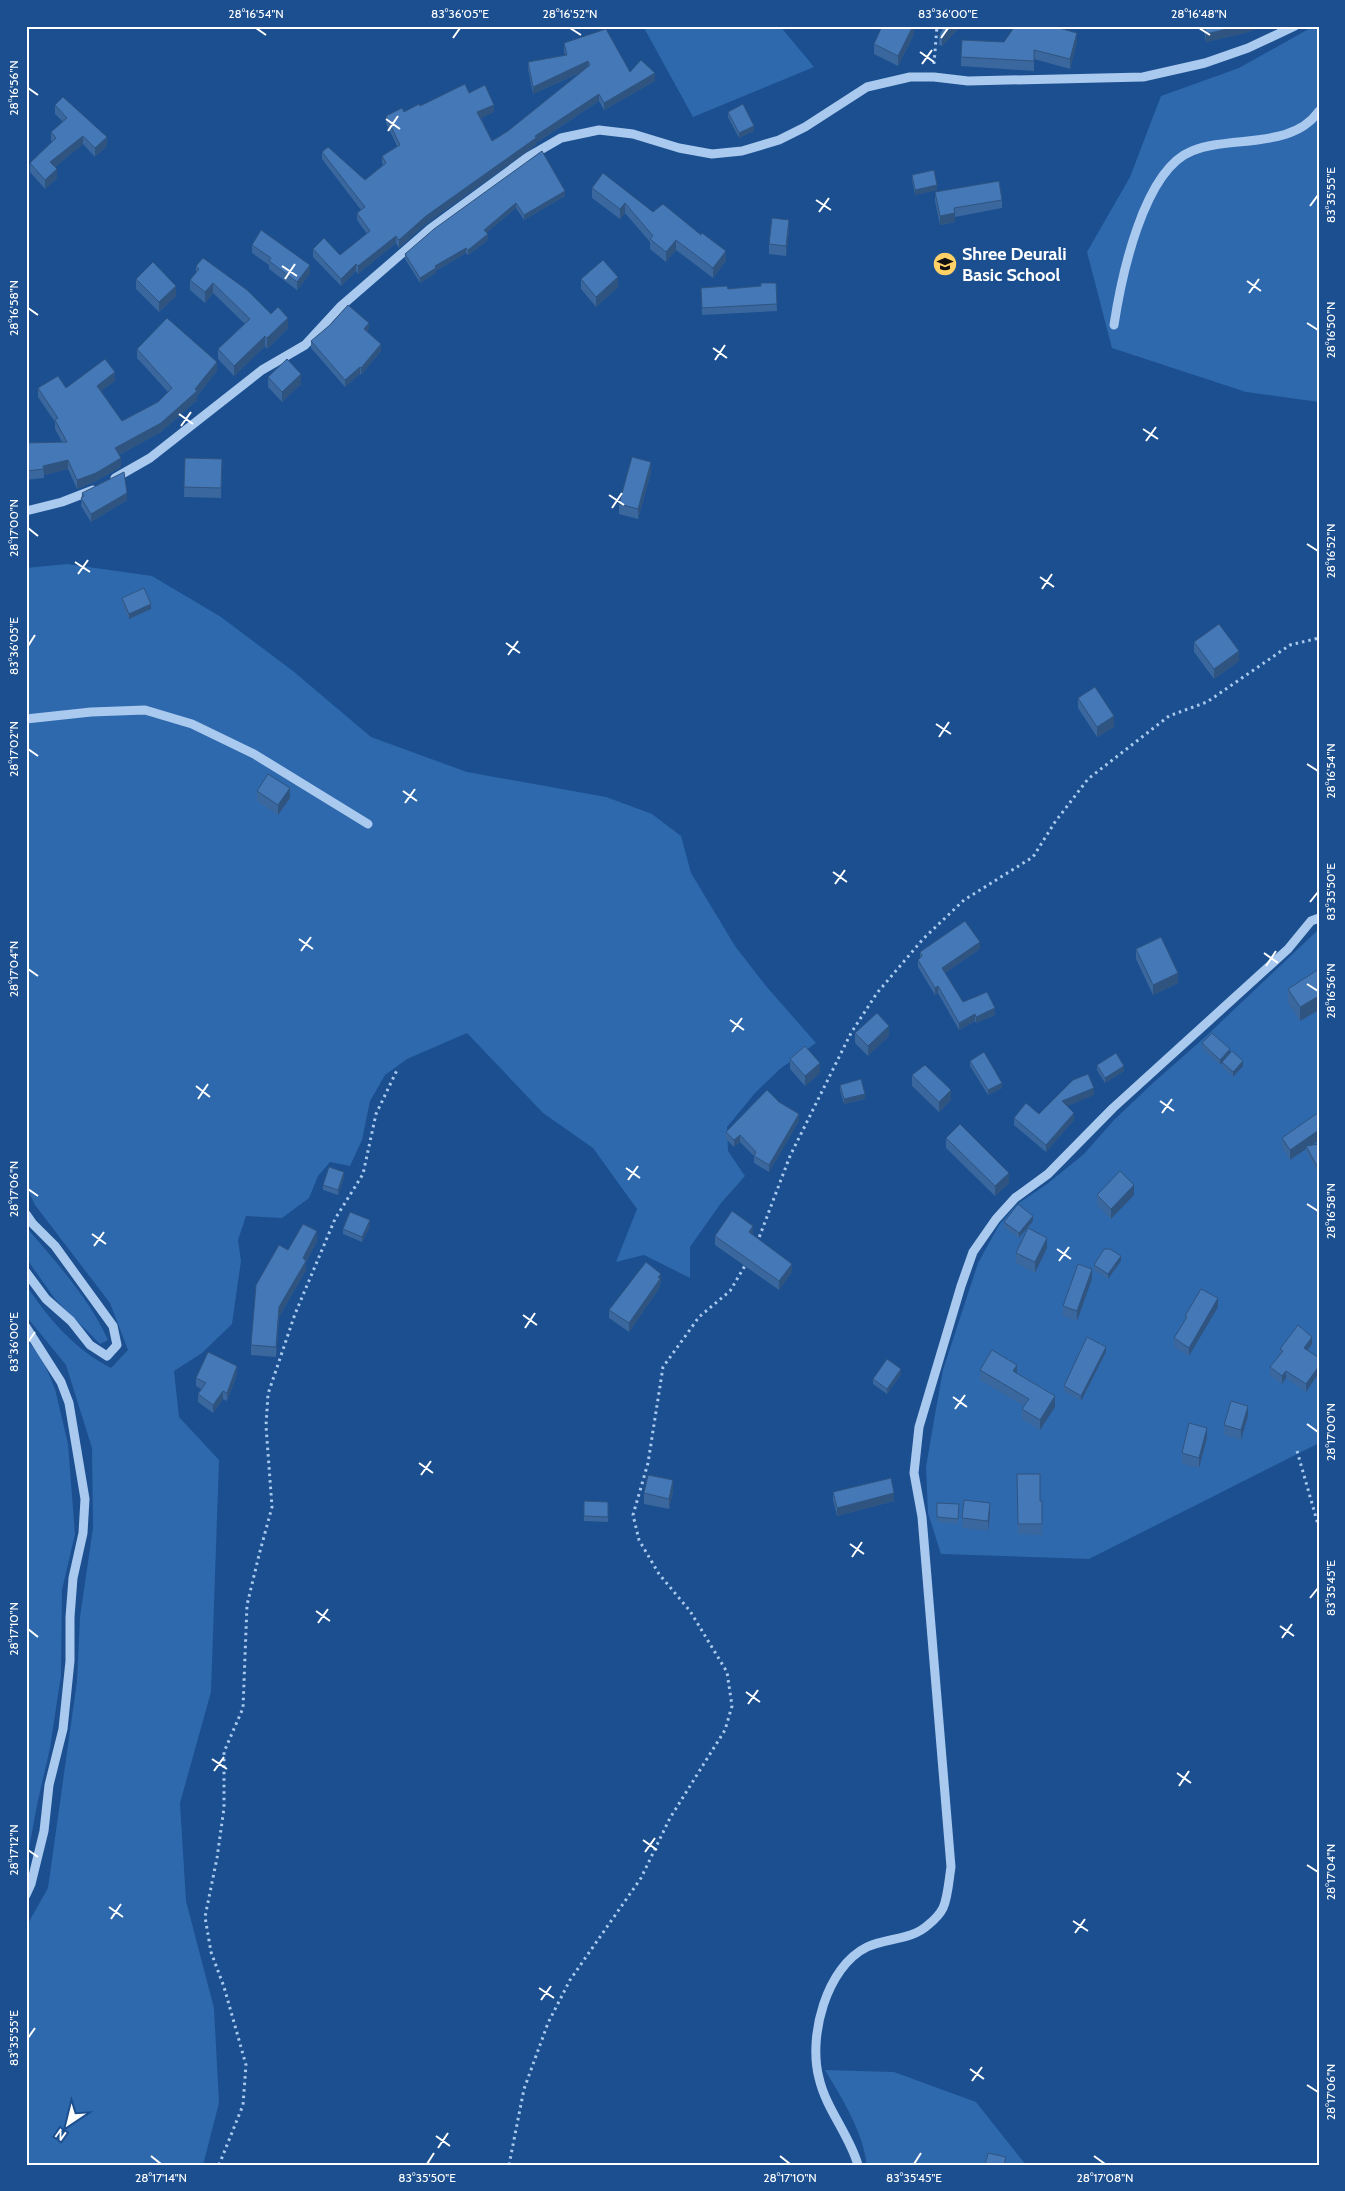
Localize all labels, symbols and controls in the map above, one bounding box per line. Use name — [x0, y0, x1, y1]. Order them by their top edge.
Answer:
text: 28°16'54"N — [228, 6, 284, 21]
text: 83°36'05"E — [431, 6, 489, 21]
text: 28°16'52"N — [543, 6, 597, 21]
text: 83°36'00"E — [918, 6, 978, 21]
text: 28°16'48"N — [1171, 6, 1227, 21]
text: 28°16'56"N — [6, 60, 21, 116]
text: 83°35'55"E — [1323, 167, 1338, 223]
place label: Shree Deurali Basic School — [962, 243, 1067, 286]
school or university icon: Shree Deurali Basic School — [932, 251, 958, 277]
text: 28°16'58"N — [6, 280, 21, 336]
text: 28°16'50"N — [1323, 301, 1338, 359]
text: 28°17'00"N — [6, 499, 21, 557]
text: 28°16'52"N — [1323, 524, 1338, 578]
text: 83°36'05"E — [6, 617, 21, 675]
text: 28°17'02"N — [6, 721, 21, 777]
text: 28°16'54"N — [1323, 743, 1338, 799]
text: 83°35'50"E — [1323, 863, 1338, 921]
text: 28°17'04"N — [6, 941, 21, 997]
text: 28°16'56"N — [1323, 963, 1338, 1019]
text: 28°17'06"N — [6, 1161, 21, 1217]
text: 28°16'58"N — [1323, 1183, 1338, 1239]
text: 83°36'00"E — [6, 1312, 21, 1372]
text: 28°17'00"N — [1323, 1403, 1338, 1461]
text: 83°35'45"E — [1323, 1560, 1338, 1616]
text: 28°17'10"N — [6, 1602, 21, 1656]
text: 28°17'12"N — [6, 1824, 21, 1876]
text: 28°17'04"N — [1323, 1844, 1338, 1900]
text: 83°35'55"E — [6, 2010, 21, 2066]
text: 28°17'06"N — [1323, 2064, 1338, 2120]
north arrow — [42, 2098, 92, 2148]
text: N — [51, 2124, 70, 2145]
text: 28°17'14"N — [135, 2170, 187, 2185]
text: 83°35'50"E — [398, 2170, 456, 2185]
text: 28°17'10"N — [763, 2170, 817, 2185]
text: 83°35'45"E — [886, 2170, 942, 2185]
text: 28°17'08"N — [1076, 2170, 1134, 2185]

